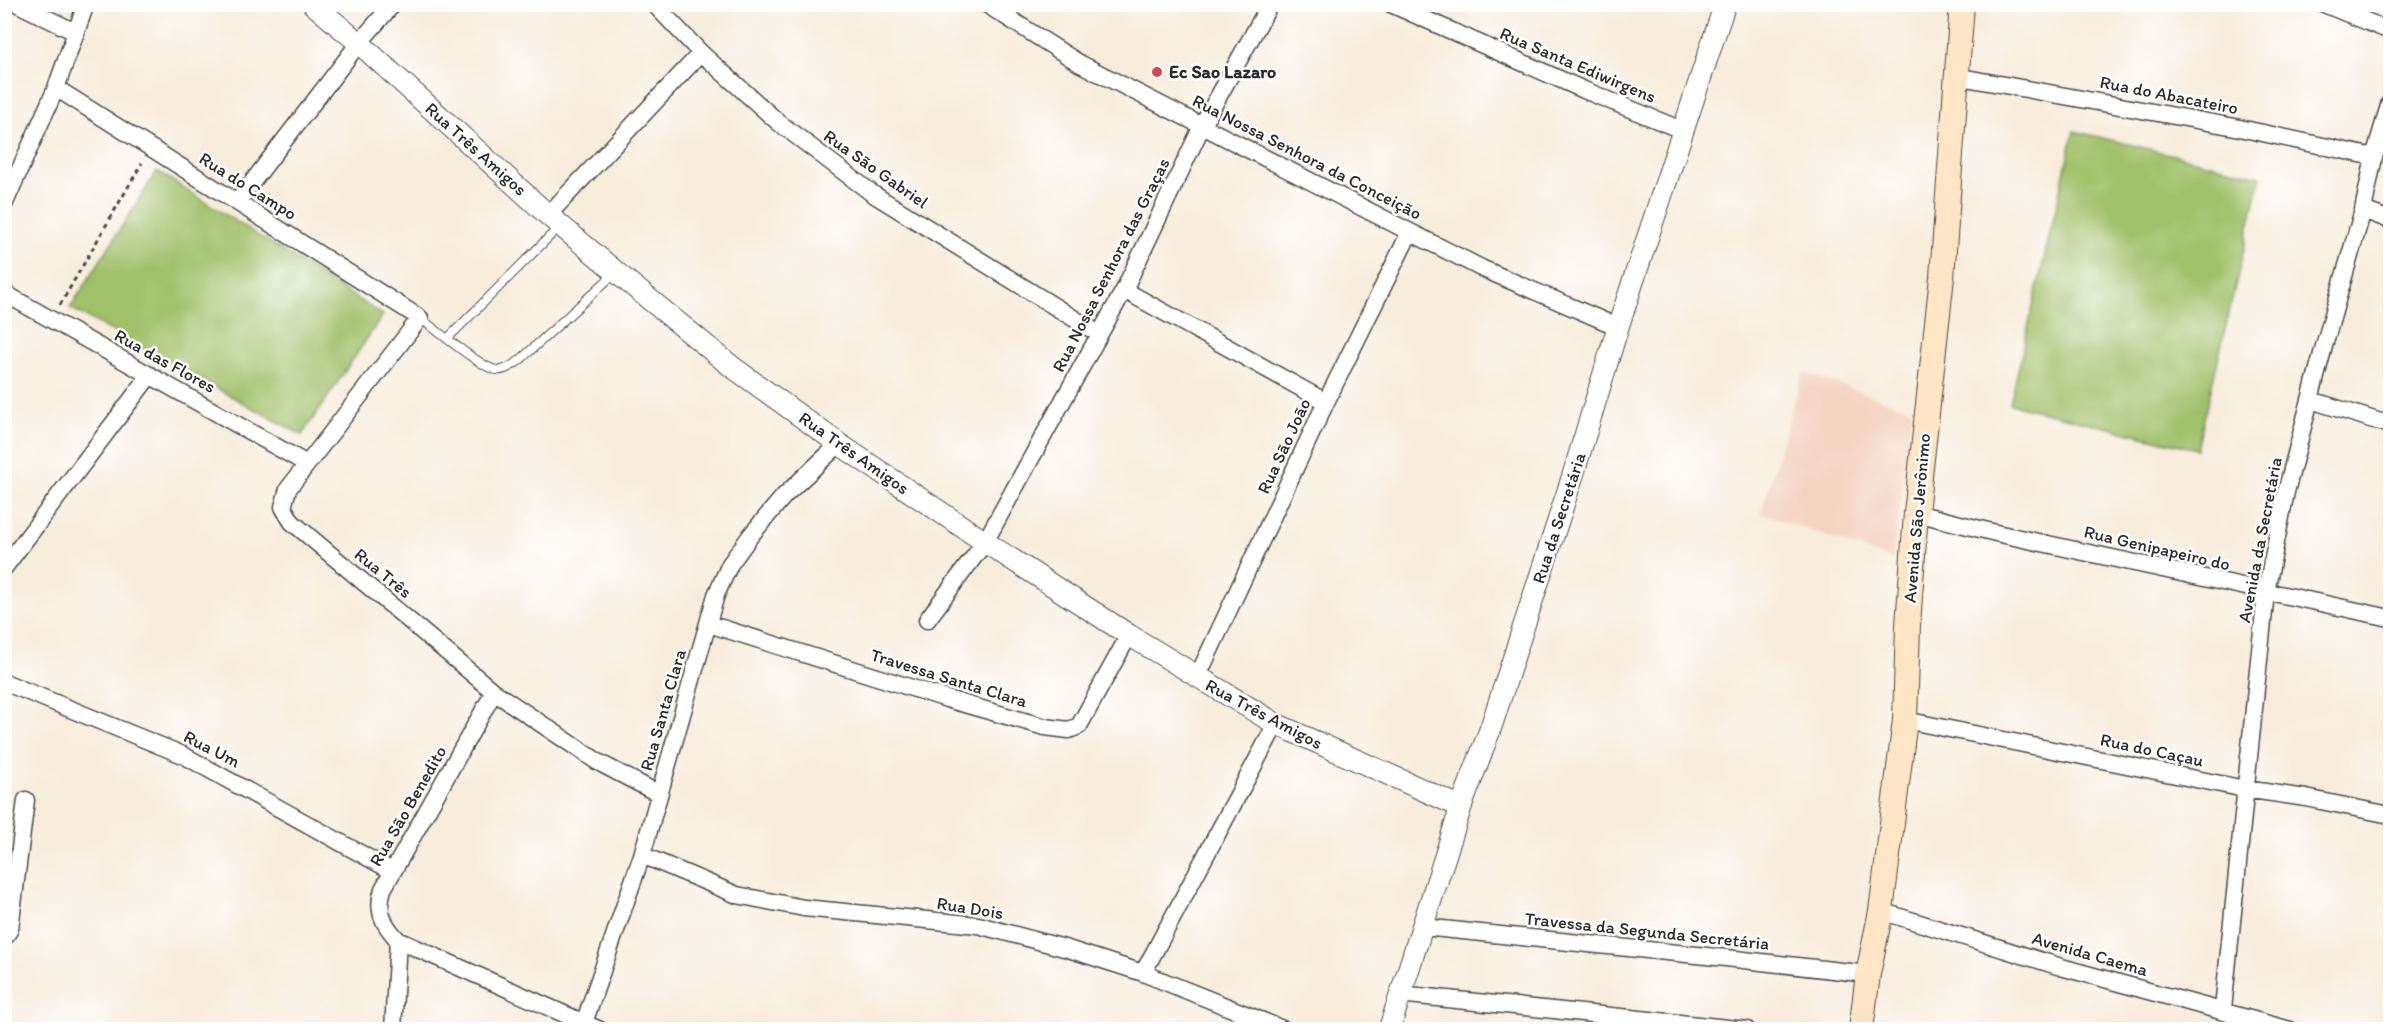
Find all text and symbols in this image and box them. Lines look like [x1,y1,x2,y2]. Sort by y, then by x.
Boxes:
street label: Rua Santa Ediwirgens [1497,22,1659,108]
place label: Ec Sao Lazaro [1169,61,1276,83]
marker: Ec Sao Lazaro [1150,65,1164,79]
street label: Rua do Abacateiro [2098,71,2240,119]
street label: Rua Nossa Senhora da Conceição [1189,89,1425,225]
street label: Rua Três Amigos [421,98,531,200]
street label: Rua São Gabriel [819,125,933,213]
street label: Rua do Campo [195,147,301,225]
street label: Rua Nossa Senhora das Graças [1047,154,1175,376]
street label: Rua das Flores [111,324,219,398]
street label: Rua São João [1252,395,1316,497]
street label: Rua Três Amigos [795,407,913,499]
street label: Avenida São Jerônimo [1899,432,1935,604]
street label: Rua da Secretária [1527,449,1591,586]
street label: Avenida da Secretária [2233,455,2287,625]
street label: Rua Genipapeiro do [2082,520,2232,576]
street label: Rua Três [350,543,416,603]
street label: Travessa Santa Clara [868,644,1031,712]
street label: Rua Santa Clara [635,646,691,773]
street label: Rua Três Amigos [1202,674,1326,754]
street label: Rua Um [180,725,244,773]
street label: Rua do Caçau [2098,728,2206,772]
street label: Rua São Benedito [365,742,451,870]
street label: Rua Dois [935,892,1005,924]
street label: Travessa da Segunda Secretária [1524,907,1770,955]
street label: Avenida Caema [2030,927,2151,981]

